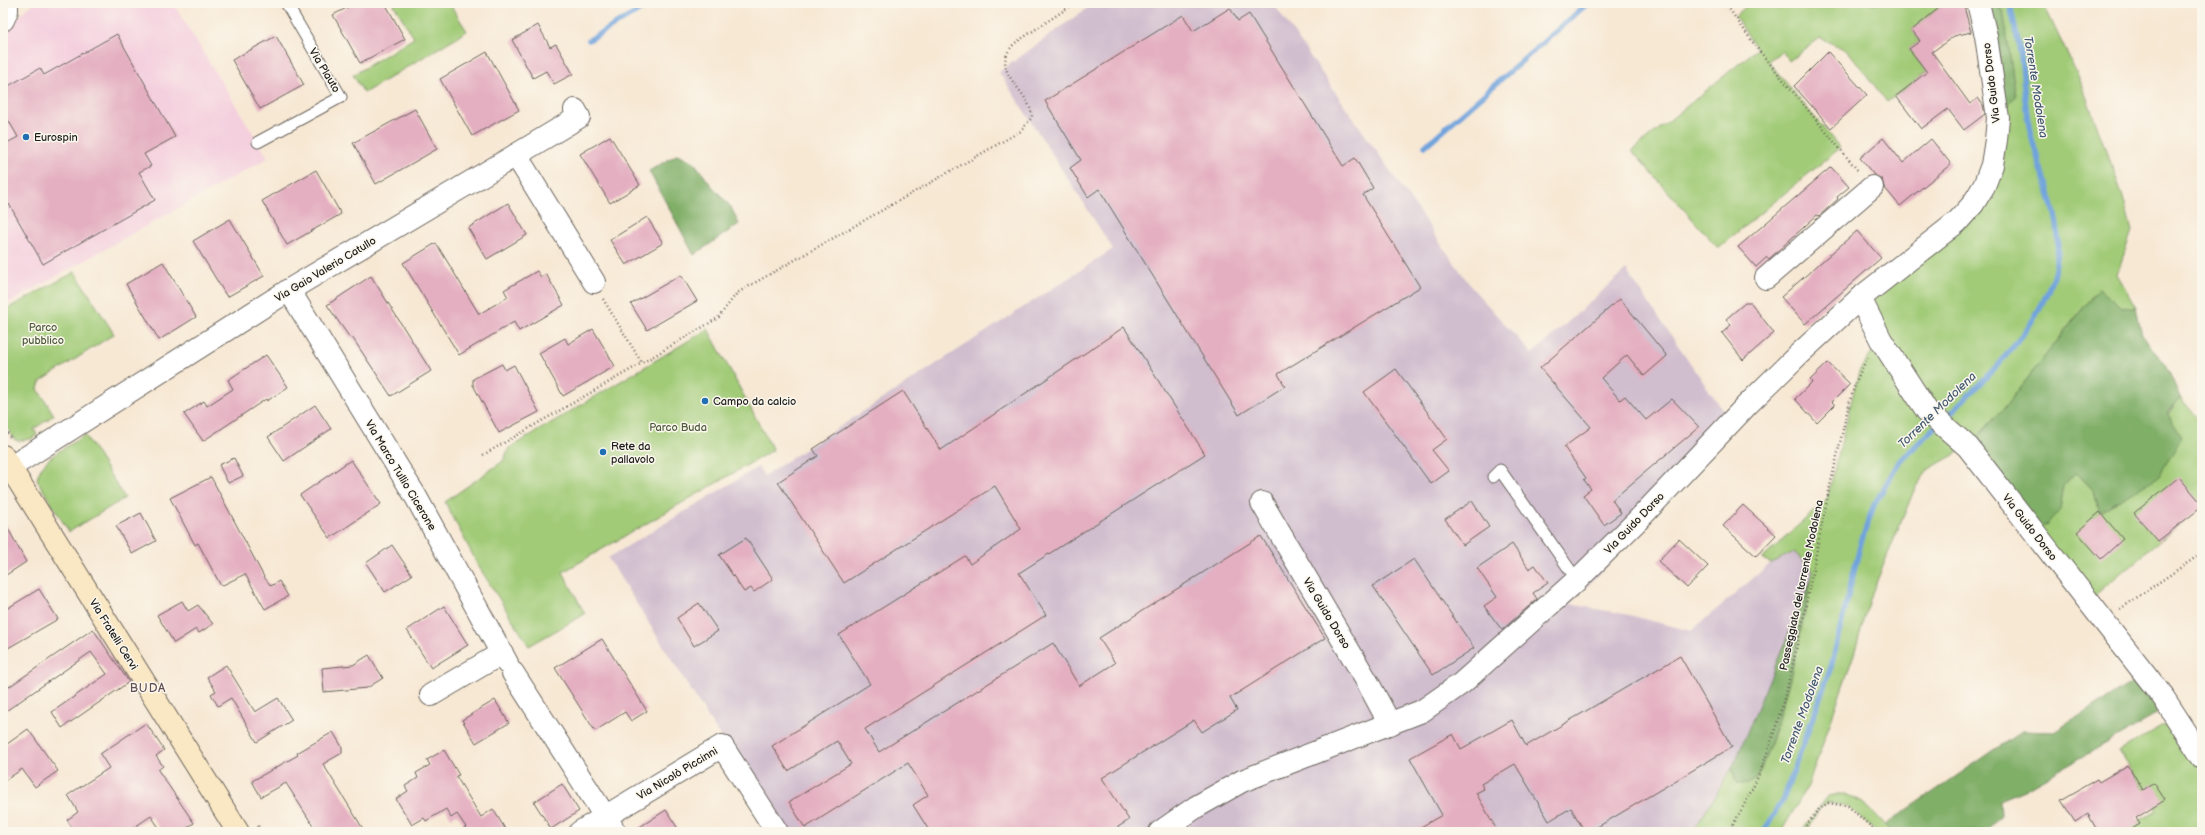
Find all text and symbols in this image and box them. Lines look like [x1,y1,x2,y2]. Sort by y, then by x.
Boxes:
water label: Torrente Modolena [2020,35,2051,139]
street label: Via Guido Dorso [1980,42,2003,124]
street label: Via Plauto [306,46,343,95]
place label: Eurospin [34,131,78,144]
marker: Eurospin [21,132,31,142]
street label: Via Gaio Valerio Catullo [272,234,378,305]
park label: Parco pubblico [22,321,64,347]
water label: Torrente Modolena [1895,369,1980,452]
place label: Campo da calcio [713,395,796,408]
marker: Campo da calcio [700,396,710,406]
street label: Via Marco Tullio Cicerone [362,418,439,533]
park label: Parco Buda [649,421,707,434]
place label: Rete da pallavolo [611,440,655,466]
marker: Rete da pallavolo [598,447,608,457]
street label: Via Guido Dorso [1602,490,1667,557]
street label: Via Guido Dorso [2000,491,2060,563]
street label: Passeggiata del torrente Modolena [1777,499,1826,672]
street label: Via Guido Dorso [1300,575,1353,651]
street label: Via Fratelli Cervi [87,596,141,672]
water label: Torrente Modolena [1778,664,1827,766]
district label: BUDA [130,681,166,696]
street label: Via Nicolò Piccinni [635,744,720,803]

